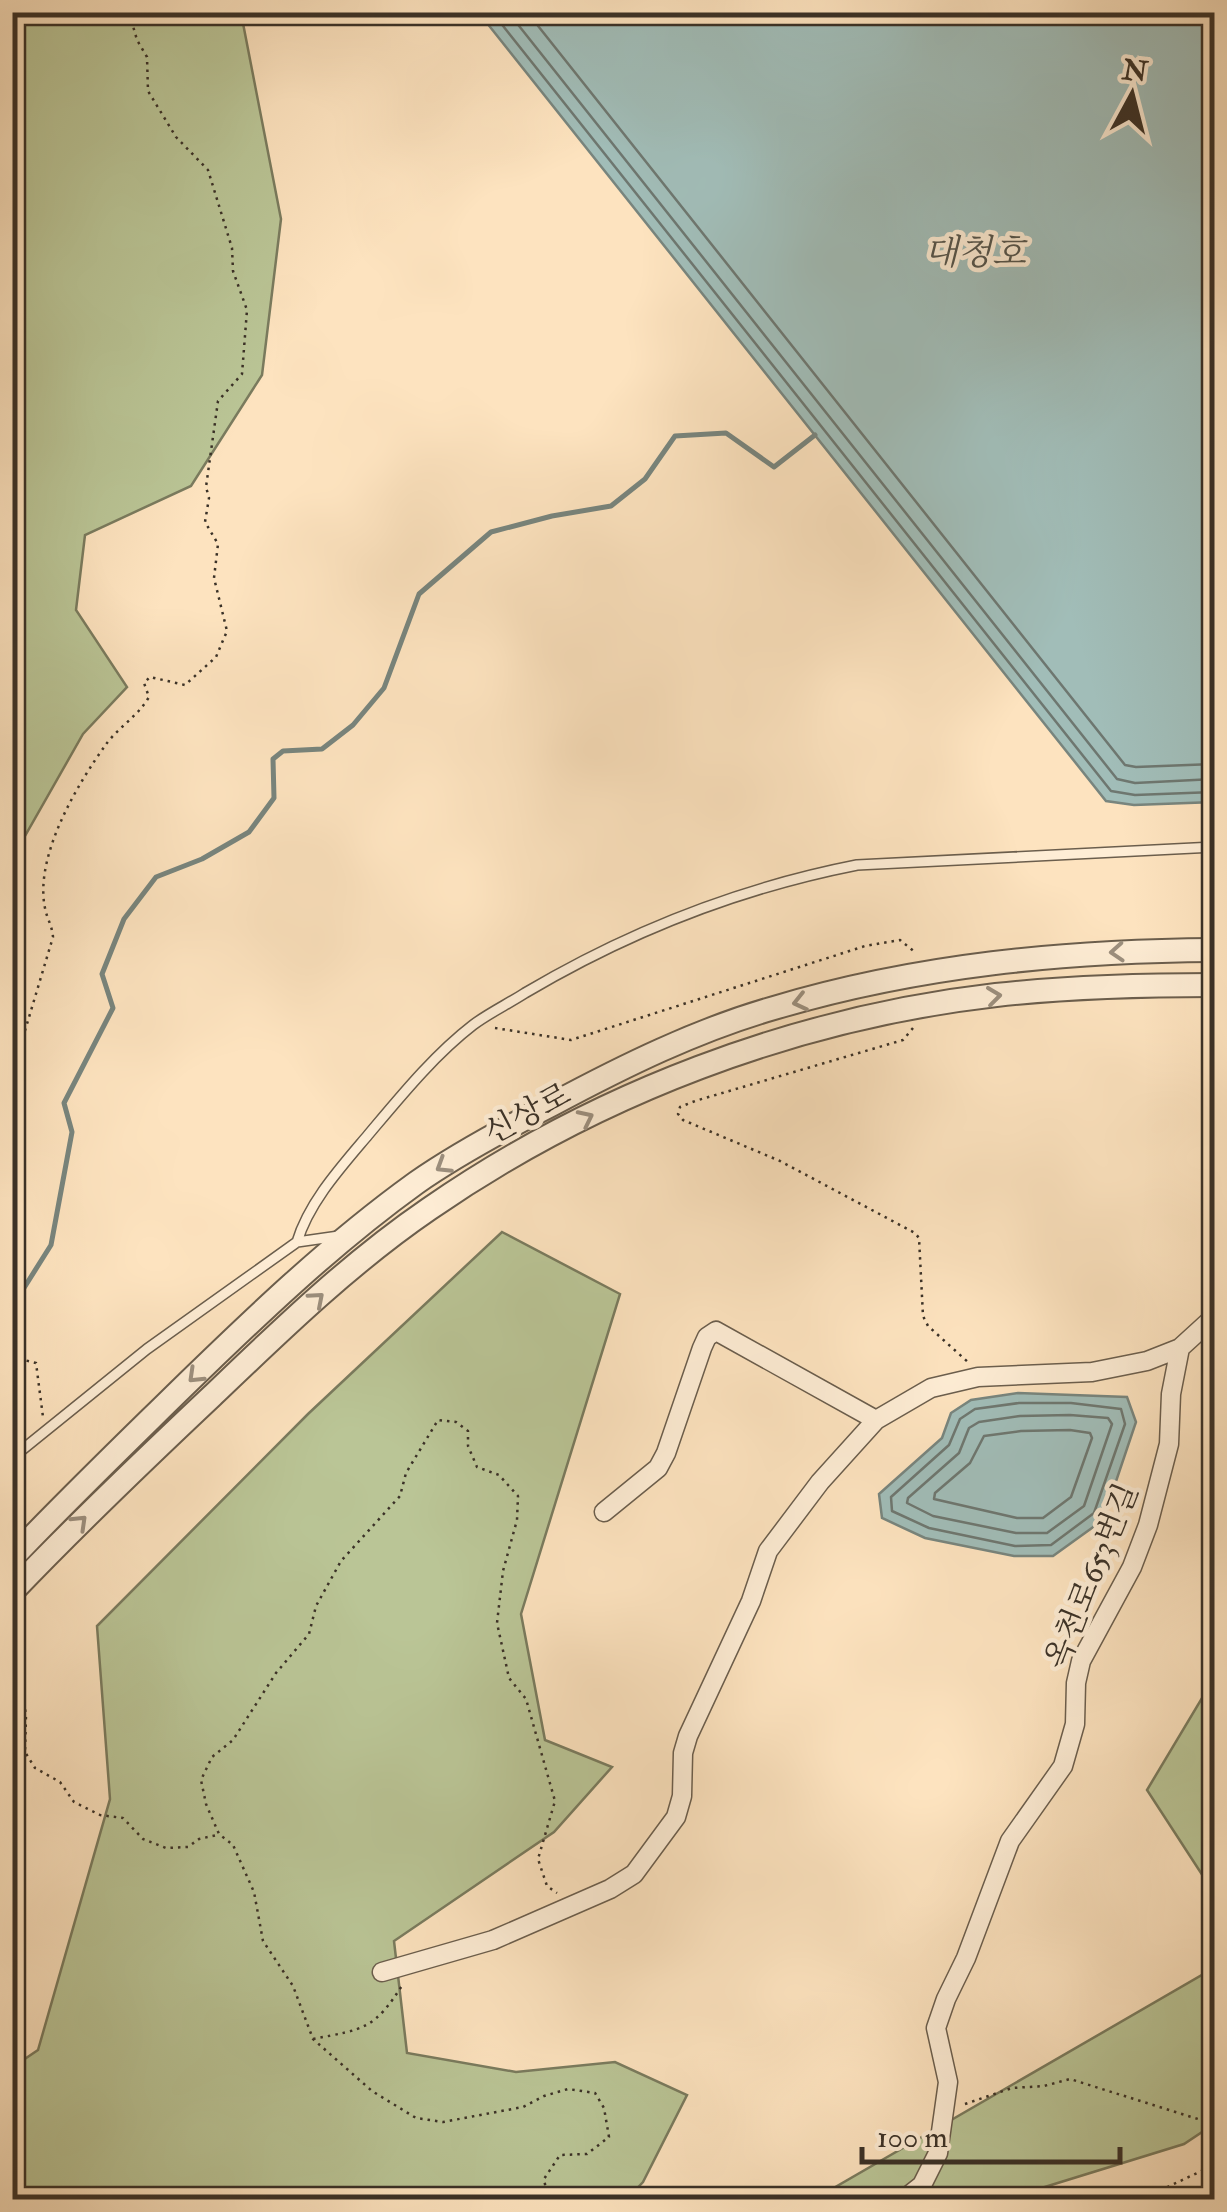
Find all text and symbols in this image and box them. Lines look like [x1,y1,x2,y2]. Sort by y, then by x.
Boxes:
north arrow [1082,45,1182,145]
text: N [1119,53,1150,91]
water label: 대청호 [924,231,1028,275]
one-way arrow [1109,941,1125,962]
one-way arrow [986,986,1002,1007]
one-way arrow [792,990,809,1011]
street label: 신상로 [477,1074,578,1153]
one-way arrow [575,1111,593,1131]
one-way arrow [436,1154,454,1173]
one-way arrow [305,1292,324,1310]
one-way arrow [189,1364,207,1382]
street label: 옥천로653번길 [1036,1478,1147,1675]
one-way arrow [69,1516,87,1534]
scale bar [862,2102,1120,2164]
text: 100 m [877,2119,948,2156]

